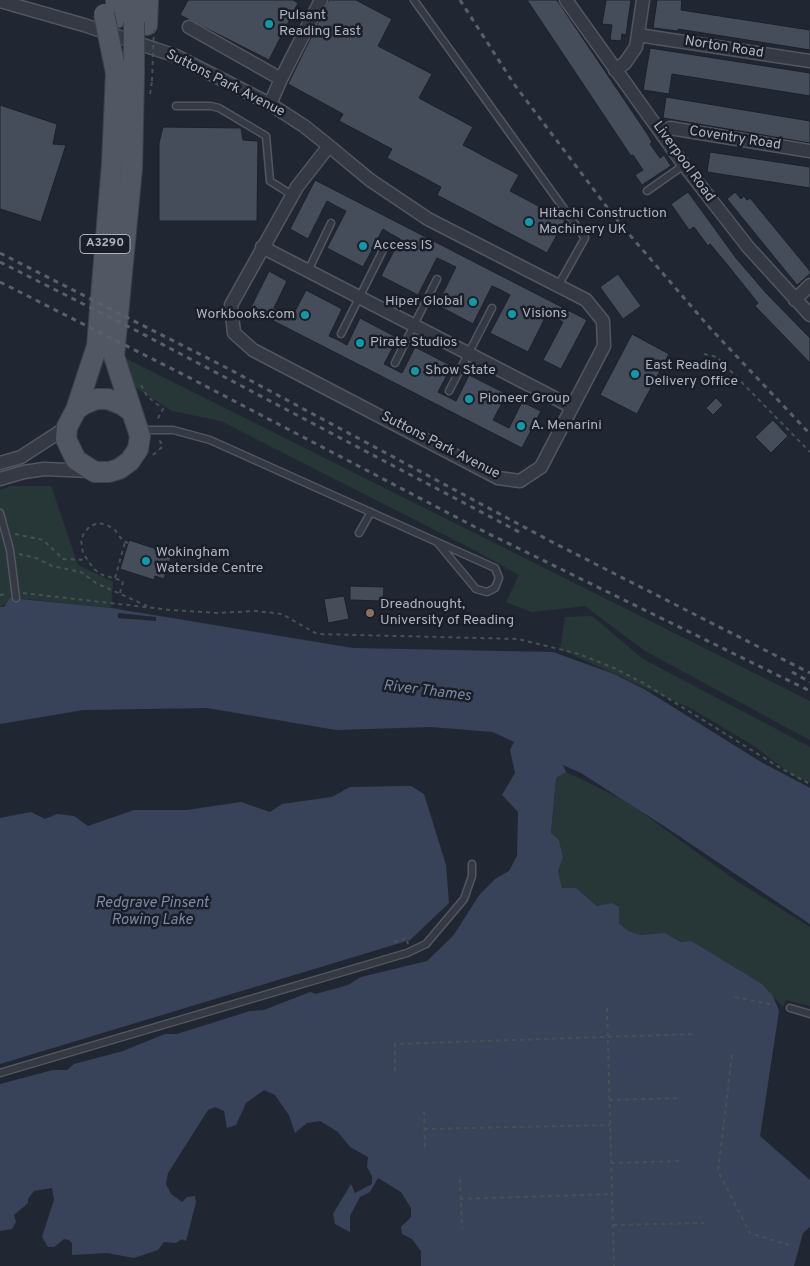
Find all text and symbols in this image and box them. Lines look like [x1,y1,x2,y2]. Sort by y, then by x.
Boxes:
place label: Pulsant Reading East [279,8,361,40]
marker: Pulsant Reading East [263,18,275,30]
street label: Norton Road [683,33,765,63]
street label: Suttons Park Avenue [163,47,287,121]
street label: Liverpool Road [648,119,718,205]
street label: Coventry Road [688,123,782,155]
place label: Hitachi Construction Machinery UK [539,206,667,238]
marker: Hitachi Construction Machinery UK [523,216,535,228]
road number: A3290 [80,234,130,253]
place label: Access IS [373,238,433,254]
marker: Access IS [357,240,369,252]
place label: Hiper Global [385,294,463,310]
marker: Hiper Global [467,296,479,308]
place label: Visions [522,306,567,322]
place label: Workbooks.com [196,307,295,323]
marker: Visions [506,308,518,320]
marker: Workbooks.com [299,309,311,321]
place label: Pirate Studios [370,335,457,351]
marker: Pirate Studios [354,337,366,349]
place label: East Reading Delivery Office [645,358,738,391]
place label: Show State [425,363,496,379]
marker: Show State [409,365,421,377]
marker: East Reading Delivery Office [629,368,641,380]
place label: Pioneer Group [479,391,570,407]
marker: Pioneer Group [463,393,475,405]
street label: Suttons Park Avenue [378,409,502,483]
place label: A. Menarini [531,418,602,434]
marker: A. Menarini [515,420,527,432]
place label: Wokingham Waterside Centre [156,545,263,578]
marker: Wokingham Waterside Centre [140,555,152,567]
place label: Dreadnought, University of Reading [380,597,514,630]
marker: Dreadnought, University of Reading [364,607,376,619]
water label: River Thames [382,678,472,706]
water label: Redgrave Pinsent Rowing Lake [95,895,209,930]

